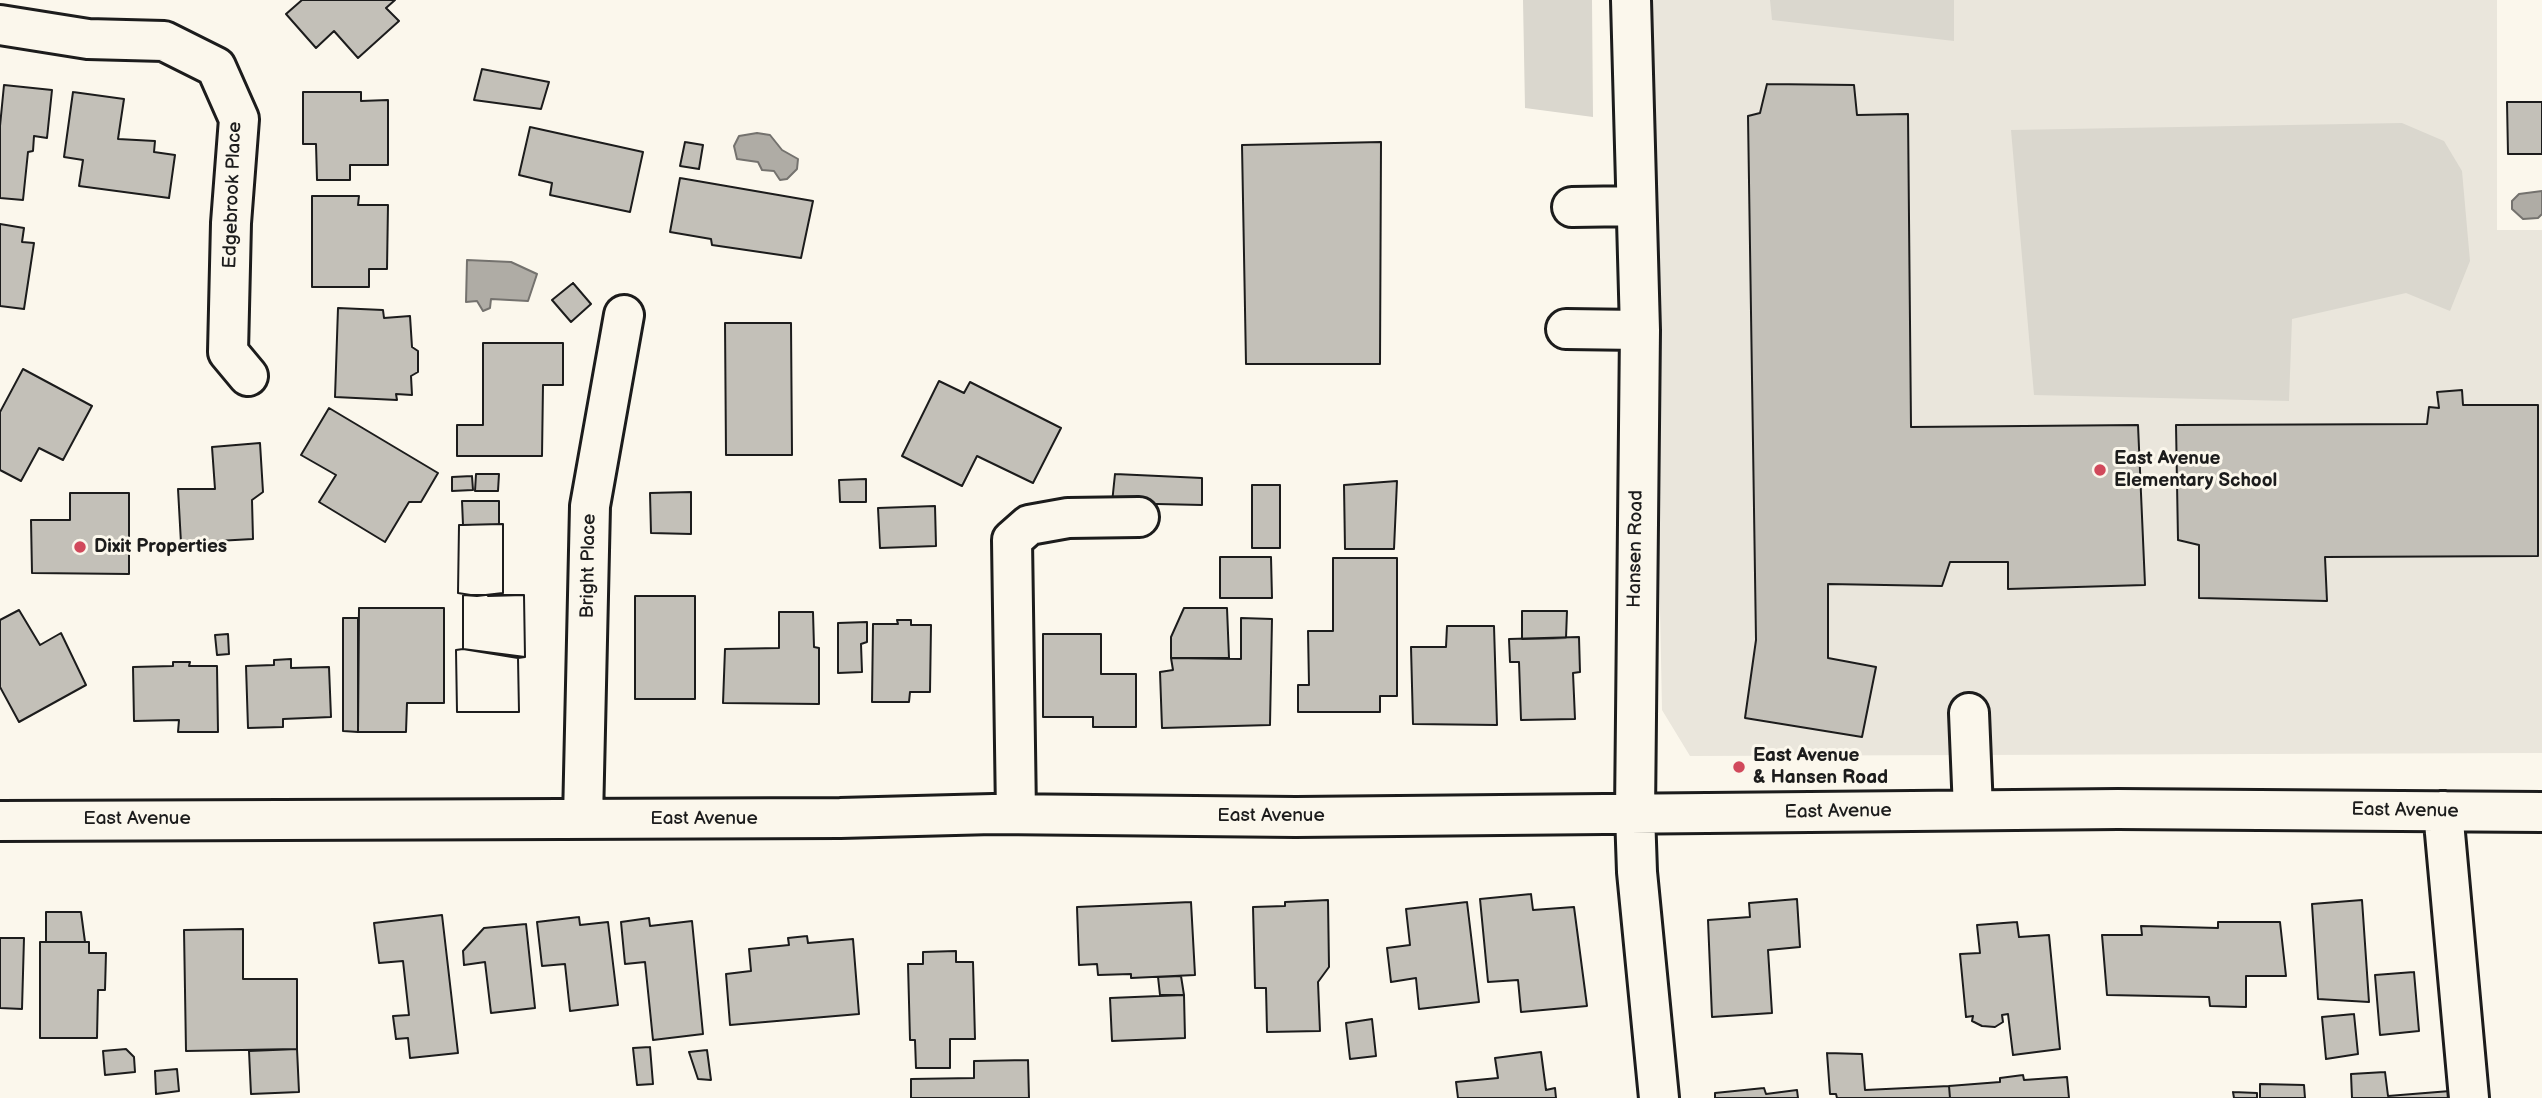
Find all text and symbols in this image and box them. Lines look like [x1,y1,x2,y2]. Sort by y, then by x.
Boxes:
street label: Edgebrook Place [219,121,247,269]
place label: East Avenue Elementary School [2114,448,2277,492]
marker: East Avenue Elementary School [2092,462,2108,478]
street label: Hansen Road [1624,490,1648,608]
street label: Bright Place [577,513,601,619]
place label: Dixit Properties [94,536,227,558]
marker: Dixit Properties [72,539,88,555]
place label: East Avenue & Hansen Road [1753,745,1888,789]
marker: East Avenue & Hansen Road [1731,759,1747,775]
street label: East Avenue [2351,799,2459,823]
street label: East Avenue [1784,800,1892,824]
street label: East Avenue [1217,805,1325,827]
street label: East Avenue [83,808,191,830]
street label: East Avenue [650,808,758,830]

